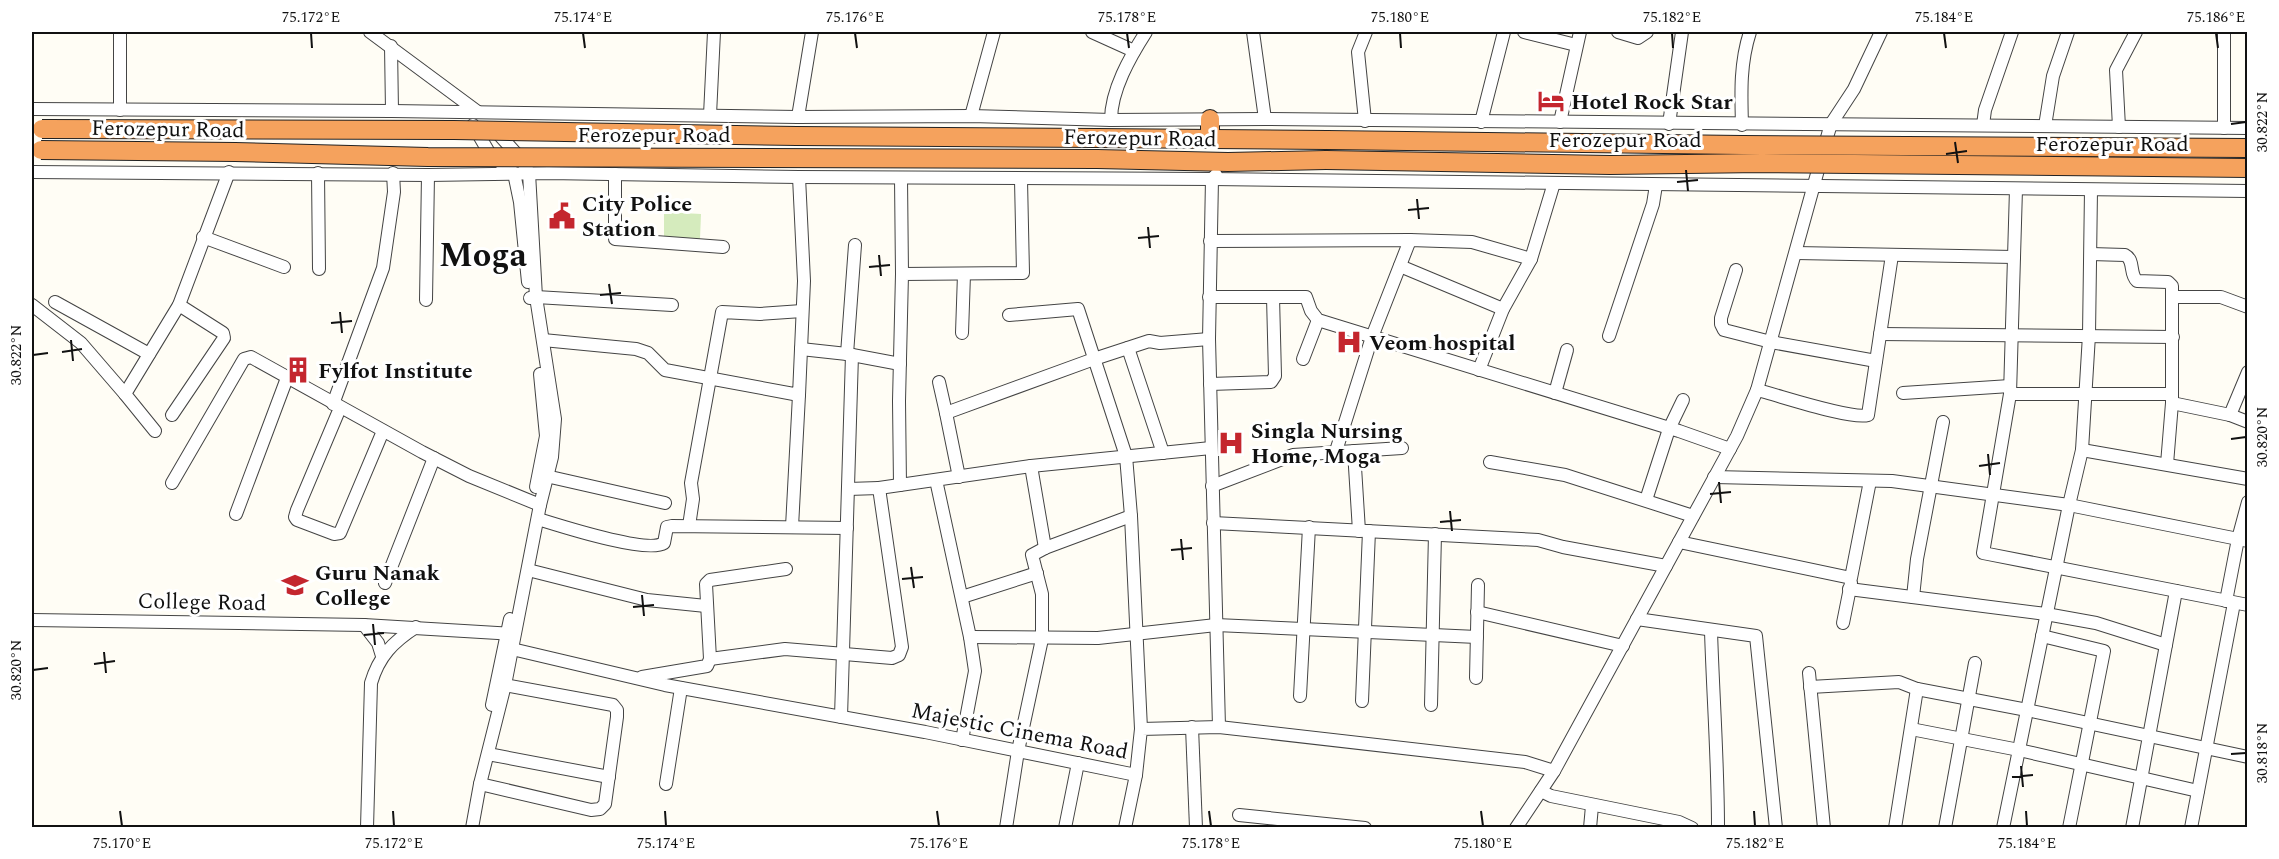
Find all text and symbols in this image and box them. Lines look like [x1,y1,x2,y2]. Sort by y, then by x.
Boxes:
text: 75.172°E [282,6,340,29]
text: 75.174°E [554,6,612,29]
text: 75.176°E [826,6,884,29]
text: 75.178°E [1098,6,1156,29]
text: 75.180°E [1371,6,1429,29]
text: 75.182°E [1643,6,1701,29]
text: 75.184°E [1915,6,1973,29]
text: 75.186°E [2187,6,2245,29]
hotel icon: Hotel Rock Star [1536,86,1566,116]
place label: Hotel Rock Star [1571,86,1733,119]
text: 30.822°N [2251,92,2274,152]
street label: Ferozepur Road [91,112,245,147]
street label: Ferozepur Road [577,119,731,152]
street label: Ferozepur Road [1063,121,1217,156]
street label: Ferozepur Road [1548,124,1702,157]
street label: Ferozepur Road [2035,128,2189,161]
place label: City Police Station [582,188,692,246]
public building icon: City Police Station [547,201,577,231]
district label: Moga [439,230,528,282]
text: 30.822°N [5,325,28,385]
hospital icon: Veom hospital [1334,327,1364,357]
place label: Veom hospital [1369,327,1515,360]
building icon: Fylfot Institute [283,355,313,385]
place label: Fylfot Institute [318,355,473,388]
text: 30.820°N [2251,407,2274,467]
place label: Singla Nursing Home, Moga [1251,415,1403,473]
hospital icon: Singla Nursing Home, Moga [1216,428,1246,458]
place label: Guru Nanak College [315,557,440,615]
school or university icon: Guru Nanak College [280,570,310,600]
street label: College Road [137,585,267,620]
text: 30.820°N [5,640,28,700]
street label: Majestic Cinema Road [908,694,1131,769]
text: 30.818°N [2251,723,2274,783]
text: 75.170°E [93,832,151,855]
text: 75.172°E [365,832,423,855]
text: 75.174°E [637,832,695,855]
text: 75.176°E [910,832,968,855]
text: 75.178°E [1182,832,1240,855]
text: 75.180°E [1454,832,1512,855]
text: 75.182°E [1726,832,1784,855]
text: 75.184°E [1998,832,2056,855]

